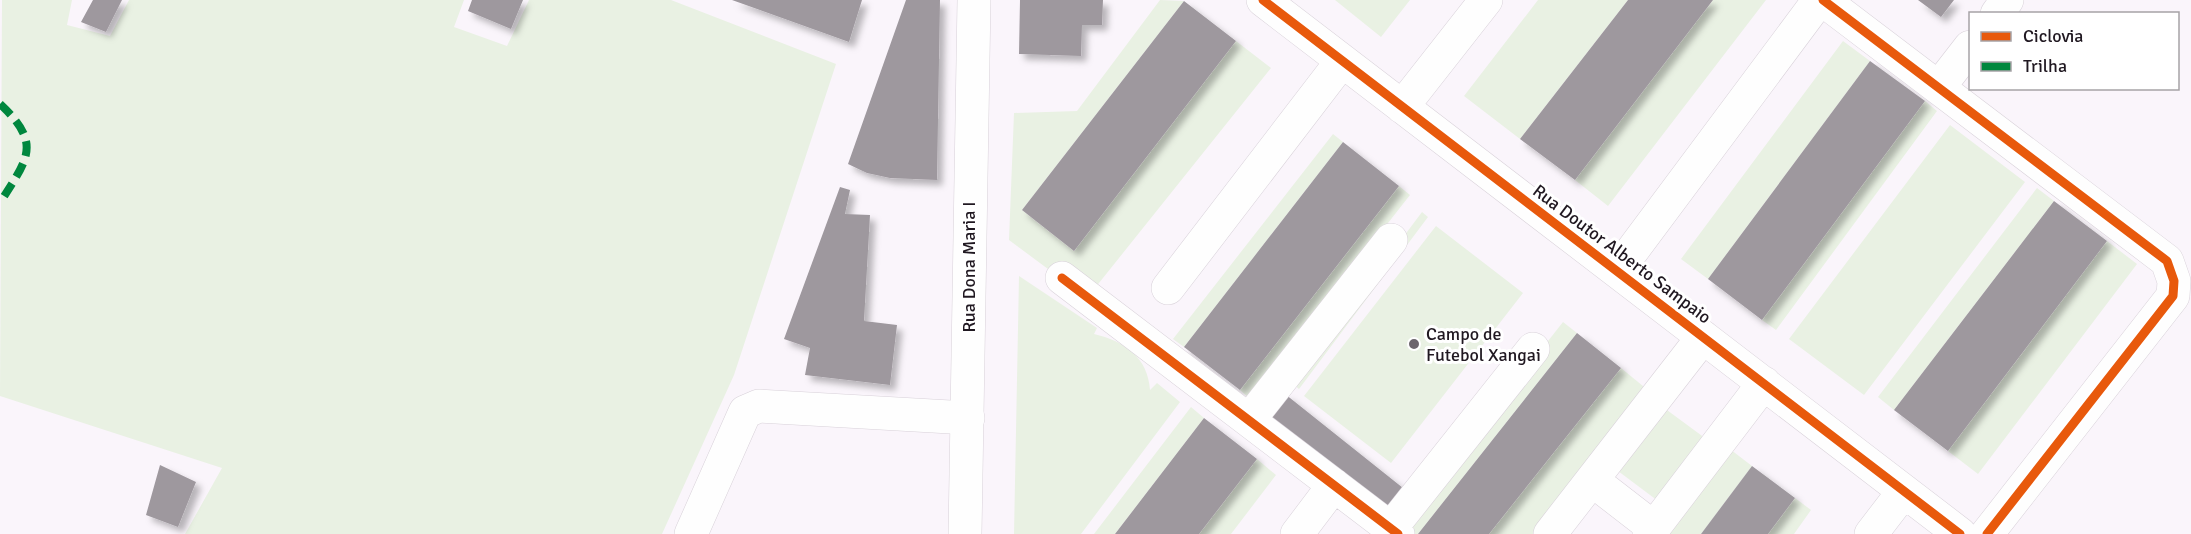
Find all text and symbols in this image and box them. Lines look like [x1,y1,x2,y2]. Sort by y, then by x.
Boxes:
legend [1969,12,2179,90]
text: Ciclovia [2023,25,2083,47]
text: Trilha [2023,55,2067,77]
street label: Rua Doutor Alberto Sampaio [1528,180,1716,328]
street label: Rua Dona Maria I [958,201,980,333]
place label: Campo de Futebol Xangai [1426,323,1541,366]
marker: Campo de Futebol Xangai [1407,337,1421,351]

